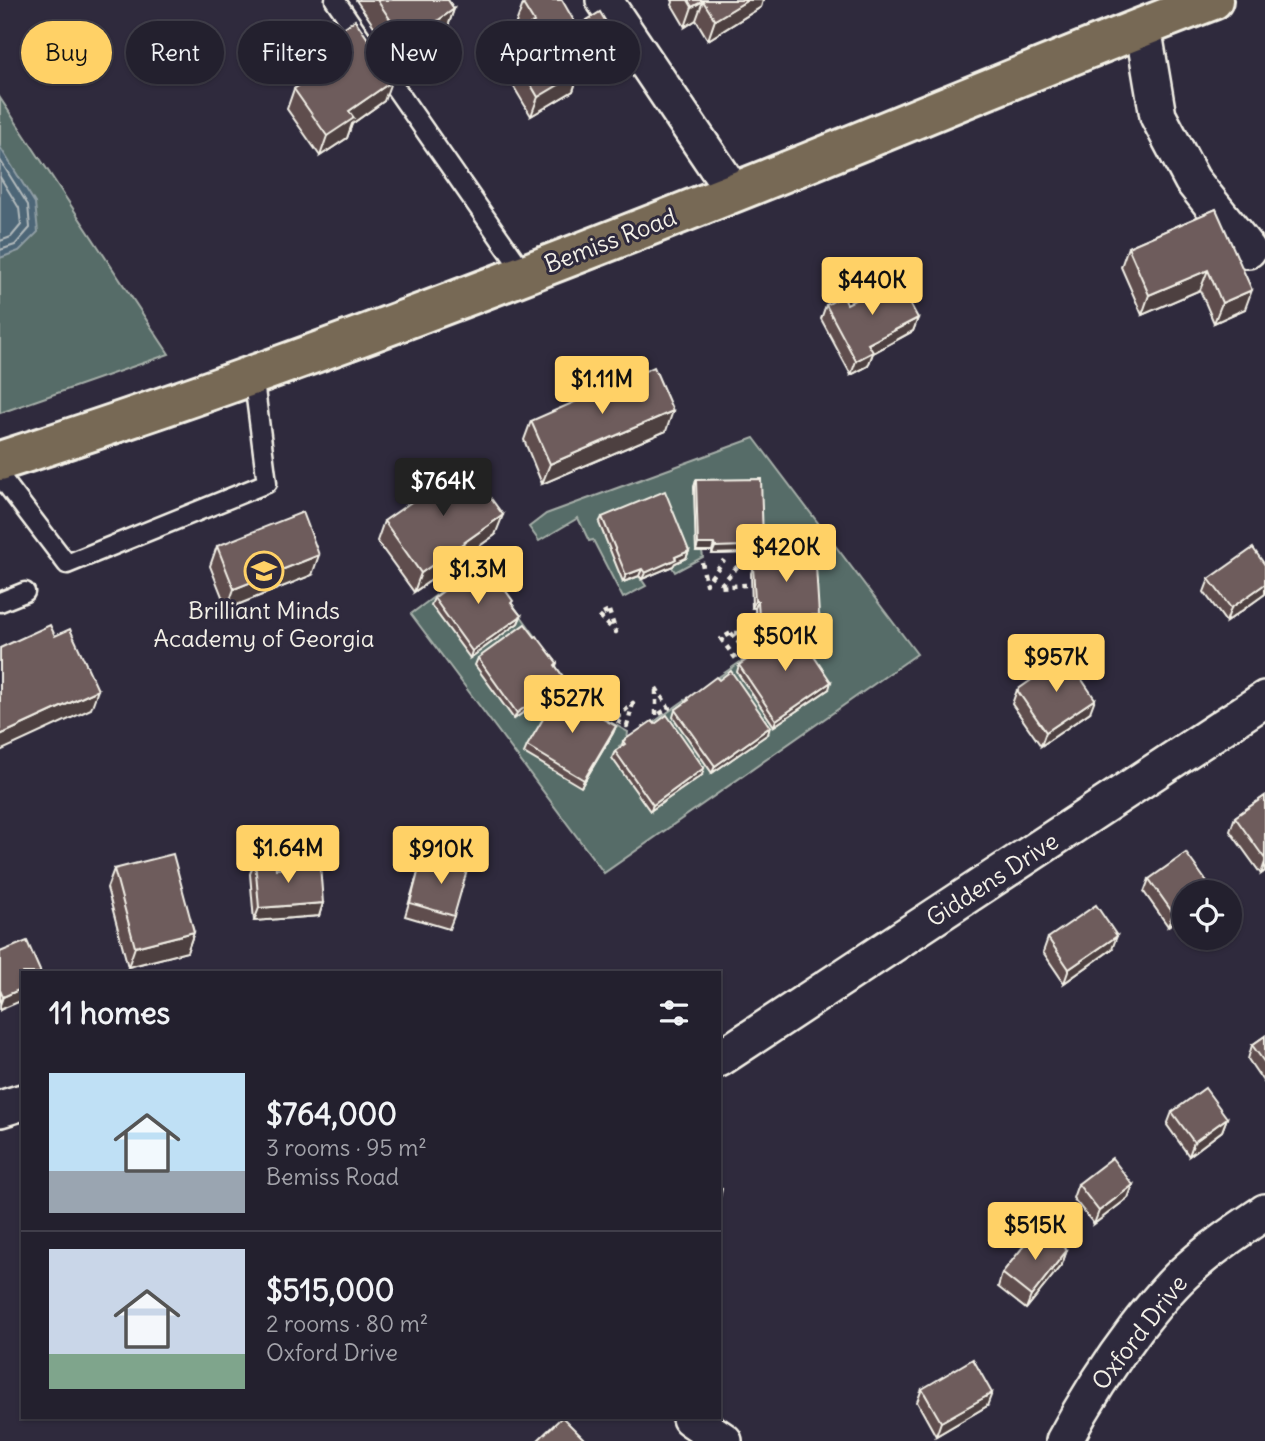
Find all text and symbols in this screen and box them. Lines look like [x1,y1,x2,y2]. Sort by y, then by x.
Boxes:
chip: Buy [21,21,112,84]
chip: Rent [126,21,224,84]
chip: Filters [238,21,352,84]
chip: New [366,21,462,84]
chip: Apartment [476,21,640,84]
street label: Bemiss Road [540,201,680,279]
pin: $440K [823,258,921,317]
text: $440K [838,265,906,294]
pin: $1.11M [545,356,659,416]
text: $1.11M [571,364,633,393]
pin: $764K [394,458,492,518]
text: $764K [411,466,475,495]
pin: $420K [737,524,835,584]
text: $420K [752,532,820,561]
pin: $1.3M [429,546,527,606]
school or university icon: Brilliant Minds Academy of Georgia [243,550,285,592]
text: $1.3M [449,554,507,583]
place label: Brilliant Minds Academy of Georgia [154,595,374,653]
pin: $501K [736,614,834,673]
text: $501K [753,621,817,650]
pin: $957K [1007,634,1105,694]
text: $957K [1024,642,1088,671]
pin: $527K [523,676,621,735]
text: $527K [540,683,604,712]
street label: Giddens Drive [920,825,1064,933]
pin: $1.64M [231,826,345,885]
pin: $910K [392,826,490,886]
text: $1.64M [252,833,324,862]
text: $910K [409,834,473,863]
map controls [1172,880,1242,950]
button: locate [1172,880,1242,950]
text: 11 homes [49,994,170,1032]
icon: filters [655,994,693,1032]
text: $764,000 [266,1095,397,1133]
icon: home [105,1101,189,1185]
text: 3 rooms · 95 m² [266,1133,427,1162]
text: Bemiss Road [266,1162,399,1191]
pin: $515K [986,1202,1084,1262]
text: $515K [1004,1210,1066,1239]
street label: Oxford Drive [1085,1269,1193,1395]
text: $515,000 [266,1271,395,1309]
icon: home [105,1277,189,1361]
text: 2 rooms · 80 m² [266,1309,428,1338]
text: Oxford Drive [266,1338,398,1367]

